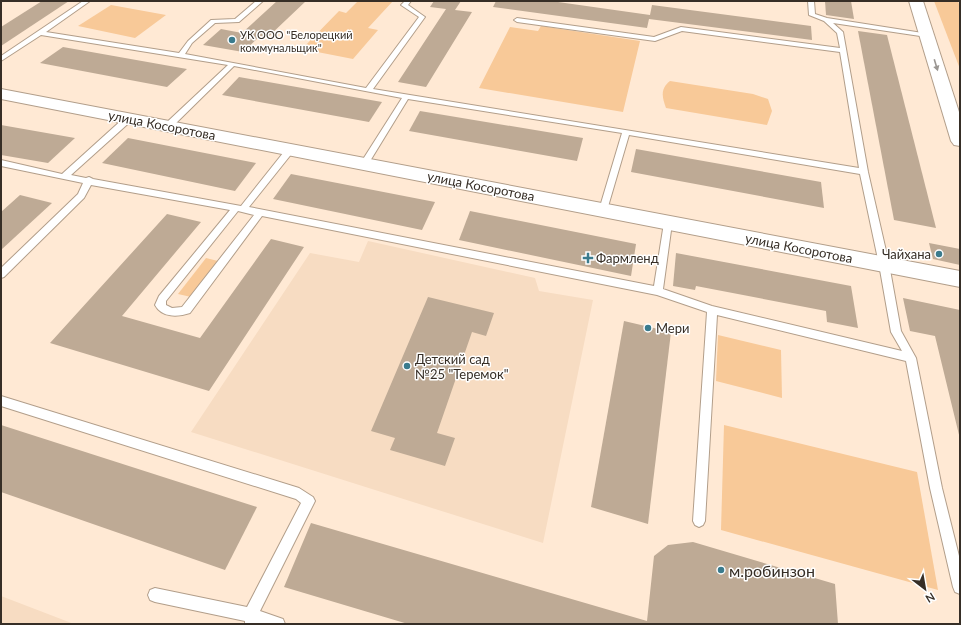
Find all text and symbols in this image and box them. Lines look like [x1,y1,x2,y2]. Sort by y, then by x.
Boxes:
place label: УК ООО "Белорецкий коммунальщик" [240,28,353,54]
marker: УК ООО "Белорецкий коммунальщик" [227,35,237,45]
one-way arrow [933,59,939,71]
street label: улица Косоротова [107,107,217,143]
street label: улица Косоротова [426,168,536,204]
street label: улица Косоротова [744,230,854,266]
place label: Чайхана [882,246,931,262]
marker: Чайхана [934,249,944,259]
place label: Фармленд [596,250,659,266]
marker: Фармленд [583,253,593,263]
place label: Мери [656,320,690,336]
marker: Мери [643,323,653,333]
place label: Детский сад №25 "Теремок" [415,351,508,382]
marker: Детский сад №25 "Теремок" [402,361,412,371]
place label: м.робинзон [729,561,815,580]
marker: м.робинзон [716,565,726,575]
north arrow [905,569,945,609]
text: N [923,590,937,606]

